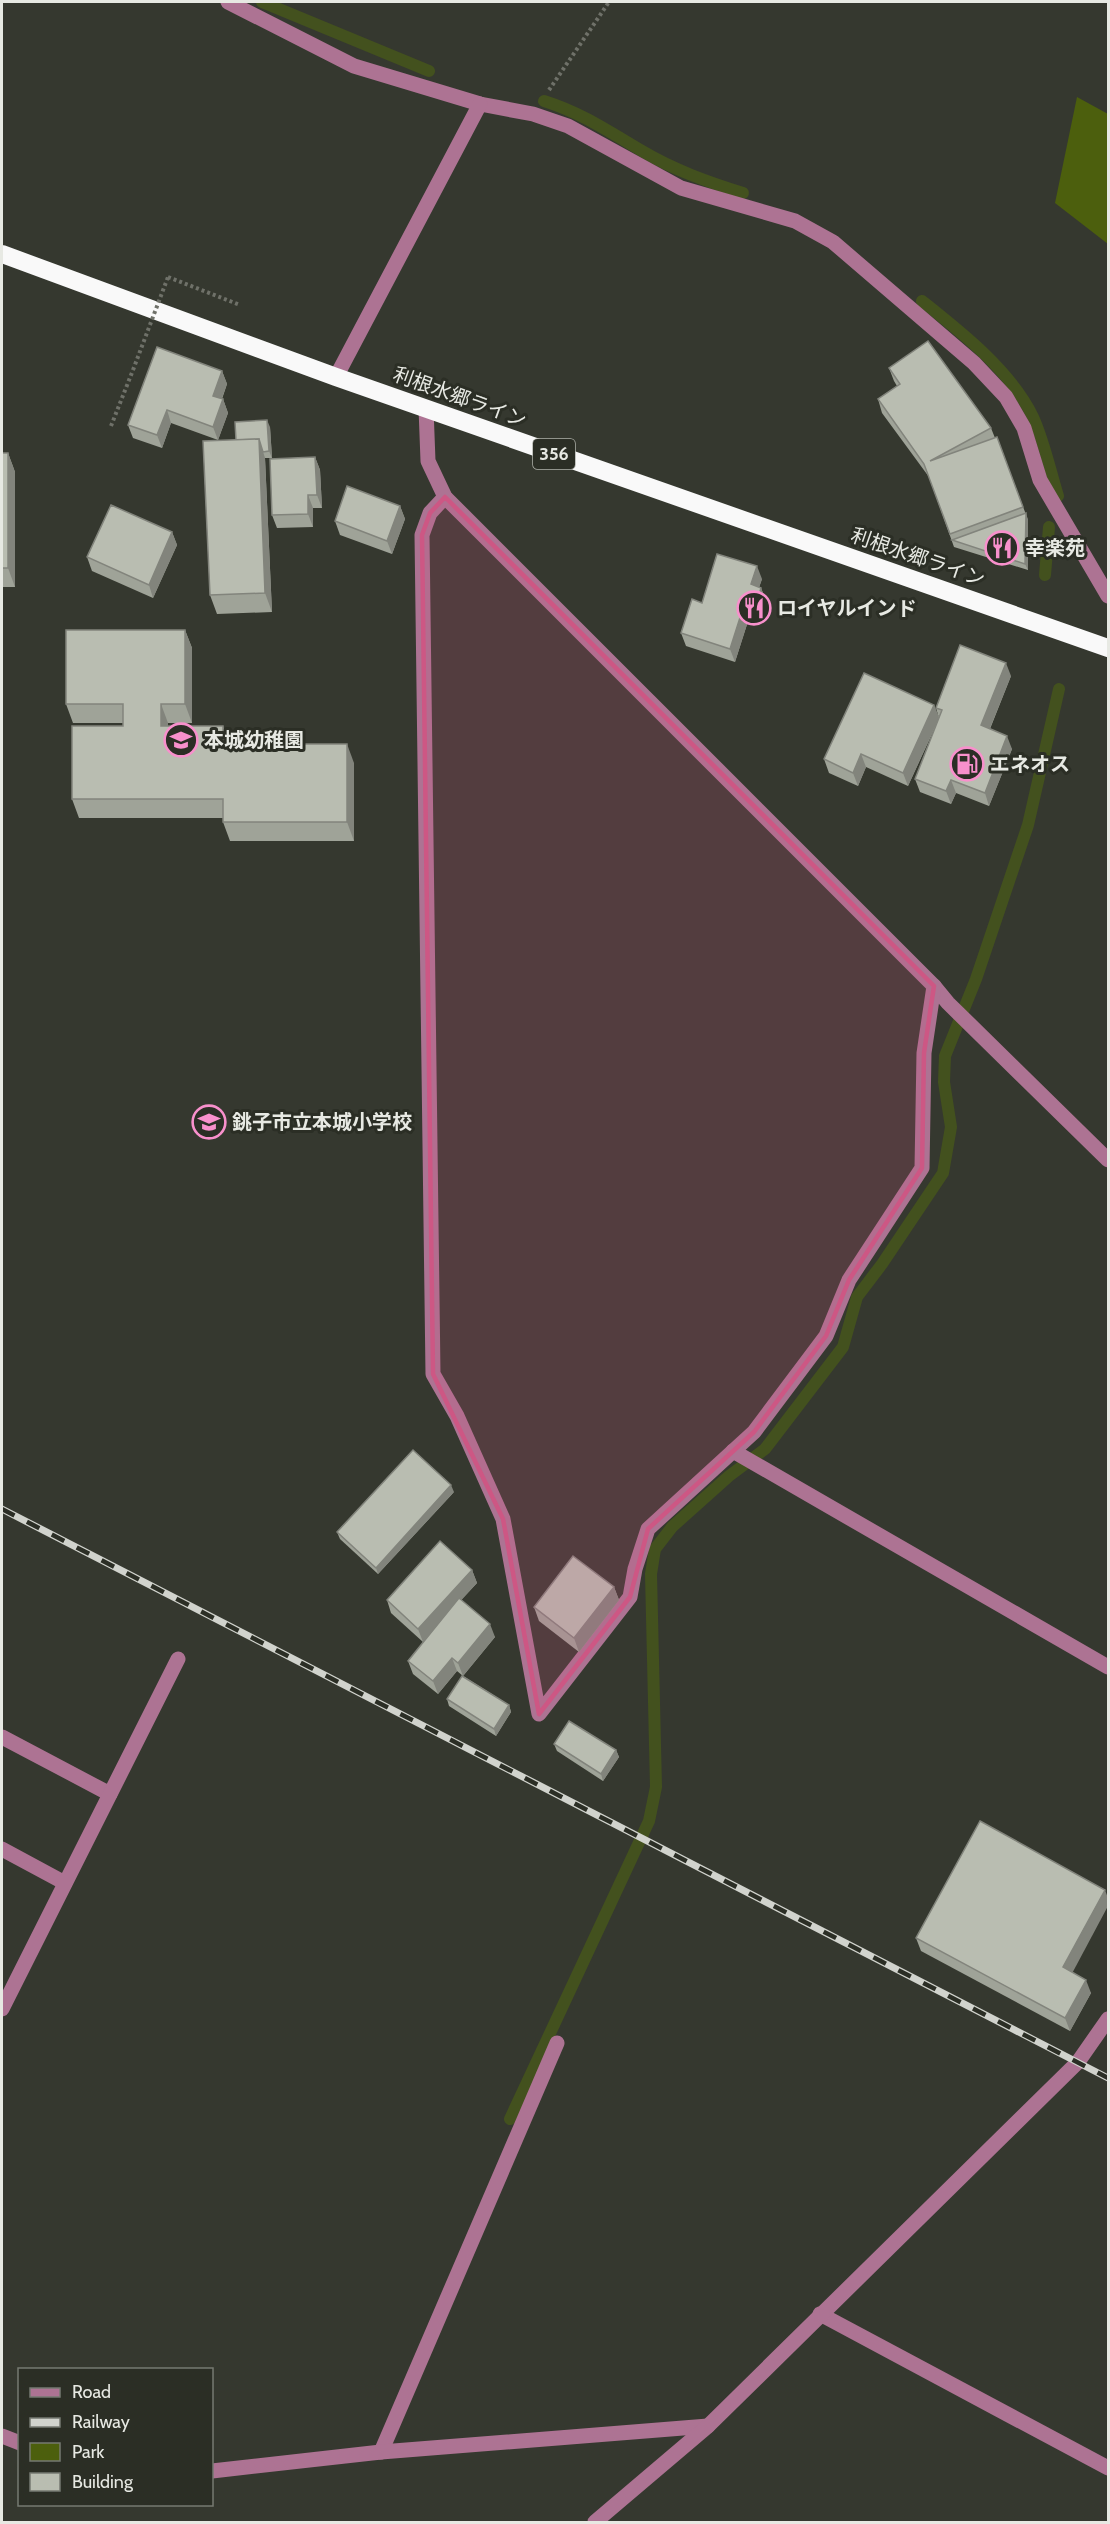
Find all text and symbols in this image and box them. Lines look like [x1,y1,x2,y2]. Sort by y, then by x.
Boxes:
street label: 利根水郷ライン [390,362,530,432]
road number: 356 [533,439,575,469]
street label: 利根水郷ライン [848,523,988,591]
restaurant icon: 幸楽苑 [984,530,1020,566]
place label: 幸楽苑 [1025,536,1085,560]
restaurant icon: ロイヤルインド [736,590,772,626]
place label: ロイヤルインド [777,596,916,620]
school or university icon: 本城幼稚園 [163,722,199,758]
place label: 本城幼稚園 [204,728,304,752]
fuel station icon: エネオス [949,746,985,782]
place label: エネオス [990,752,1070,776]
school or university icon: 銚子市立本城小学校 [191,1104,227,1140]
place label: 銚子市立本城小学校 [232,1110,412,1134]
legend [18,2368,213,2506]
text: Road [72,2381,111,2403]
text: Railway [72,2411,130,2433]
text: Park [72,2441,105,2463]
text: Building [72,2471,134,2493]

